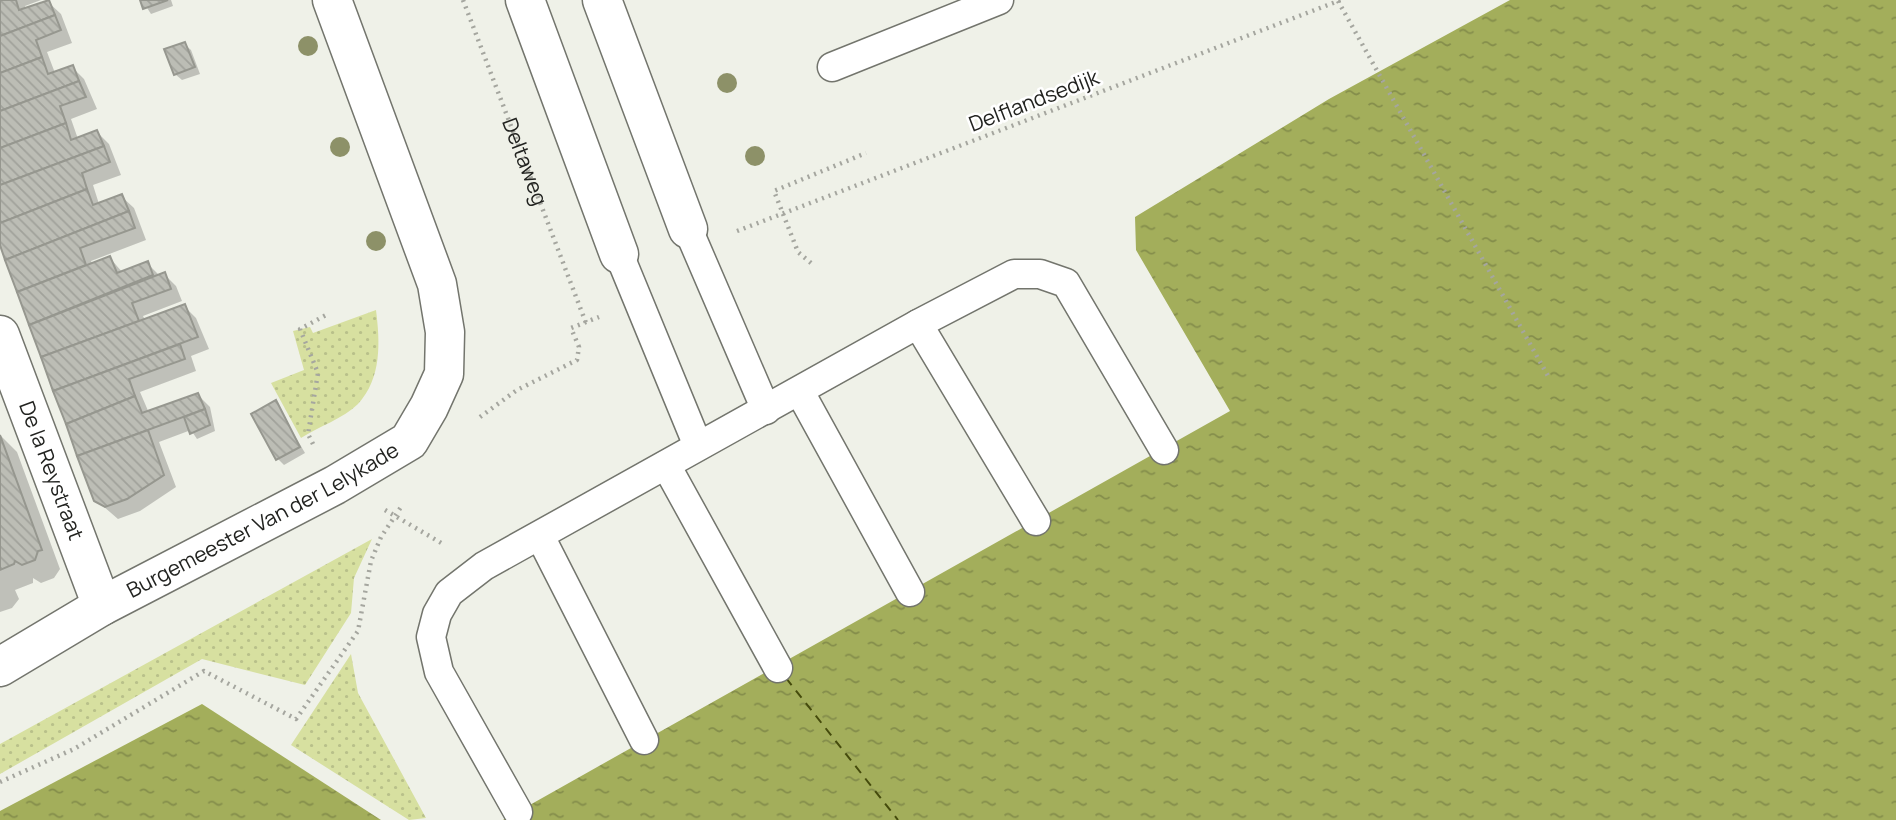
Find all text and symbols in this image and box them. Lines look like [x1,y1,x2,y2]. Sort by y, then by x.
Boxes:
street label: Delflandsedijk [965,62,1103,138]
street label: Deltaweg [496,114,555,209]
street label: De la Reystraat [13,397,91,544]
street label: Burgemeester Van der Lelykade [122,435,404,604]

